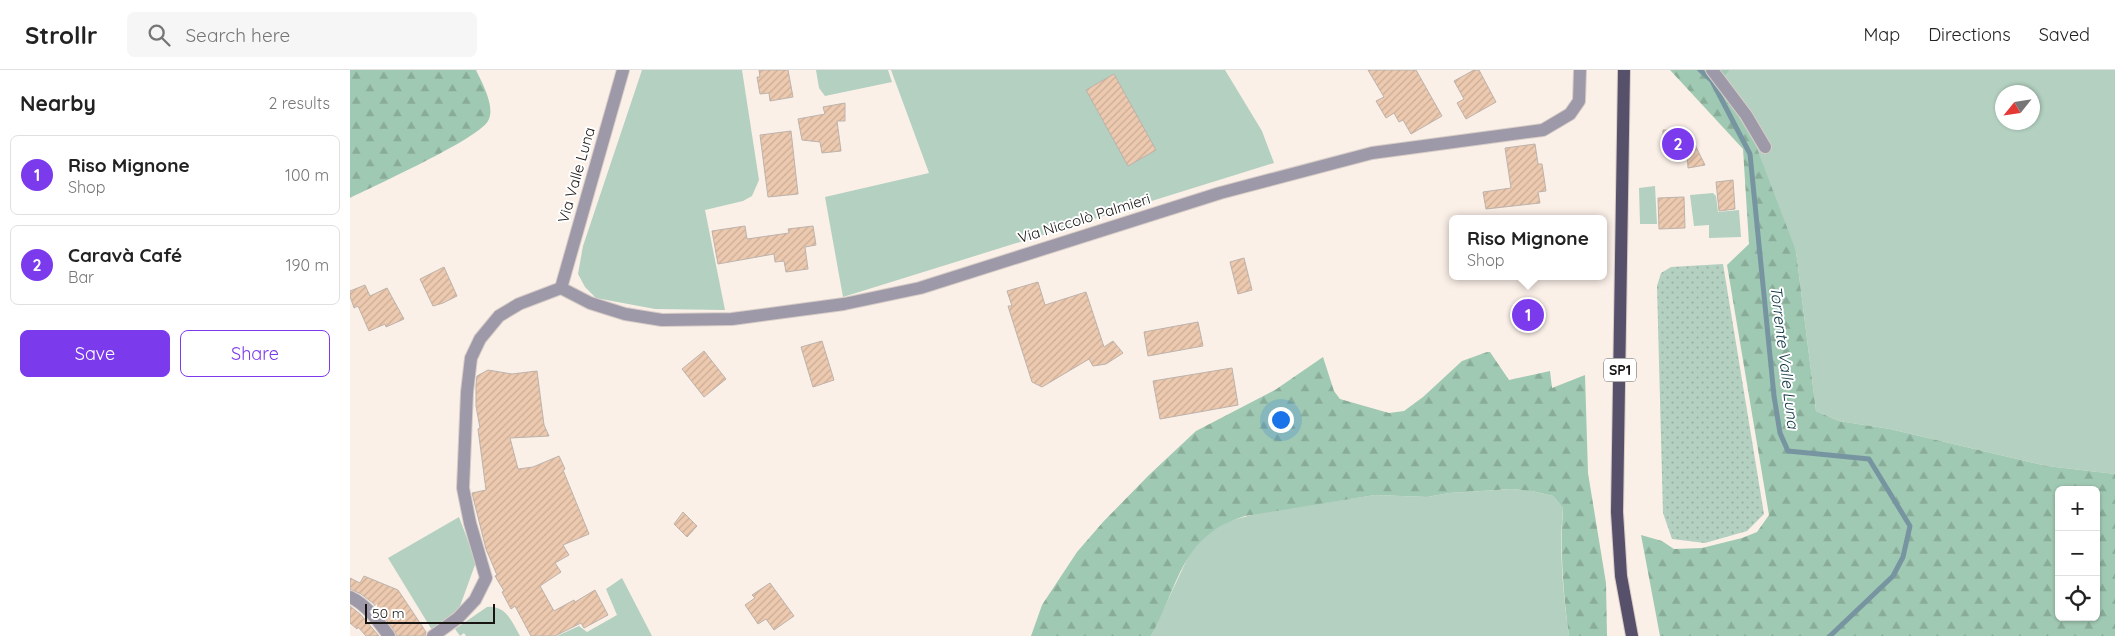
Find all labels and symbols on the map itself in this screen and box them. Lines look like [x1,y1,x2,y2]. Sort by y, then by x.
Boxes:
north arrow [1995,85,2040,130]
street label: Via Valle Luna [553,125,599,225]
pin: 2 [1662,125,1694,163]
street label: Via Niccolò Palmieri [1015,189,1153,247]
water label: Torrente Valle Luna [1766,284,1804,431]
pin: 1 [1512,296,1544,334]
road number: SP1 [1604,358,1636,382]
your location [1268,407,1294,433]
scale bar [365,601,495,624]

